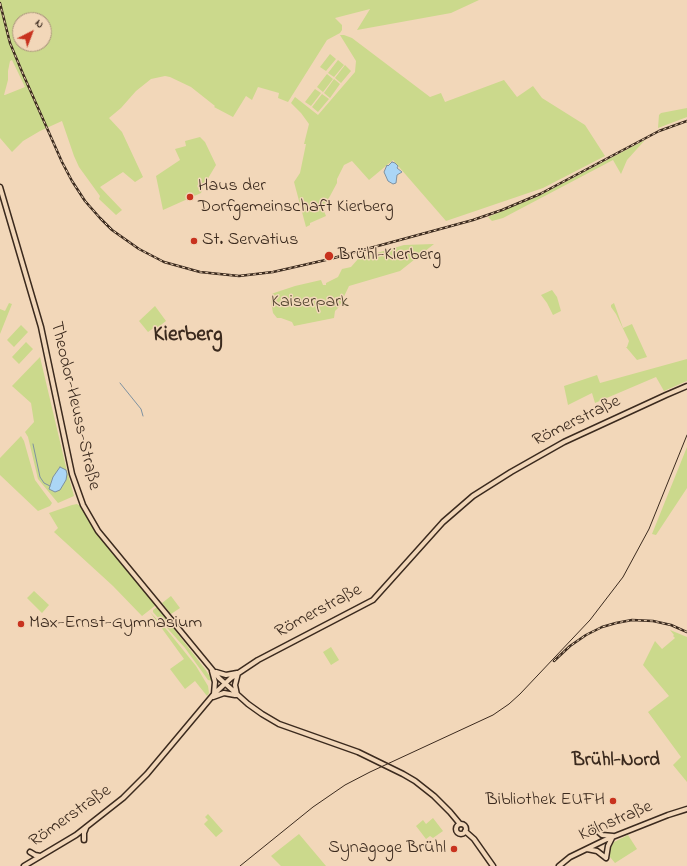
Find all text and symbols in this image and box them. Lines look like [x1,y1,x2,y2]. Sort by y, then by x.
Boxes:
north arrow [12,12,52,52]
text: N [31,15,47,32]
place label: Haus der Dorfgemeinschaft Kierberg [198,176,394,218]
marker: Haus der Dorfgemeinschaft Kierberg [185,192,195,202]
place label: St. Servatius [202,230,298,252]
marker: St. Servatius [189,236,199,246]
place label: Brühl-Kierberg [338,245,441,267]
marker: Brühl-Kierberg [323,250,335,262]
park label: Kaiserpark [271,292,349,314]
street label: Theodor-Heuss-Straße [44,320,104,492]
district label: Kierberg [153,323,223,349]
street label: Römerstraße [530,391,624,453]
street label: Römerstraße [272,580,366,644]
place label: Max-Ernst-Gymnasium [29,613,202,635]
marker: Max-Ernst-Gymnasium [16,619,26,629]
district label: Brühl-Nord [572,751,660,773]
street label: Römerstraße [26,781,116,853]
place label: Bibliothek EUFH [486,790,605,812]
marker: Bibliothek EUFH [608,796,618,806]
street label: Kölnstraße [576,797,656,847]
place label: Synagoge Brühl [328,838,446,860]
marker: Synagoge Brühl [449,844,459,854]

